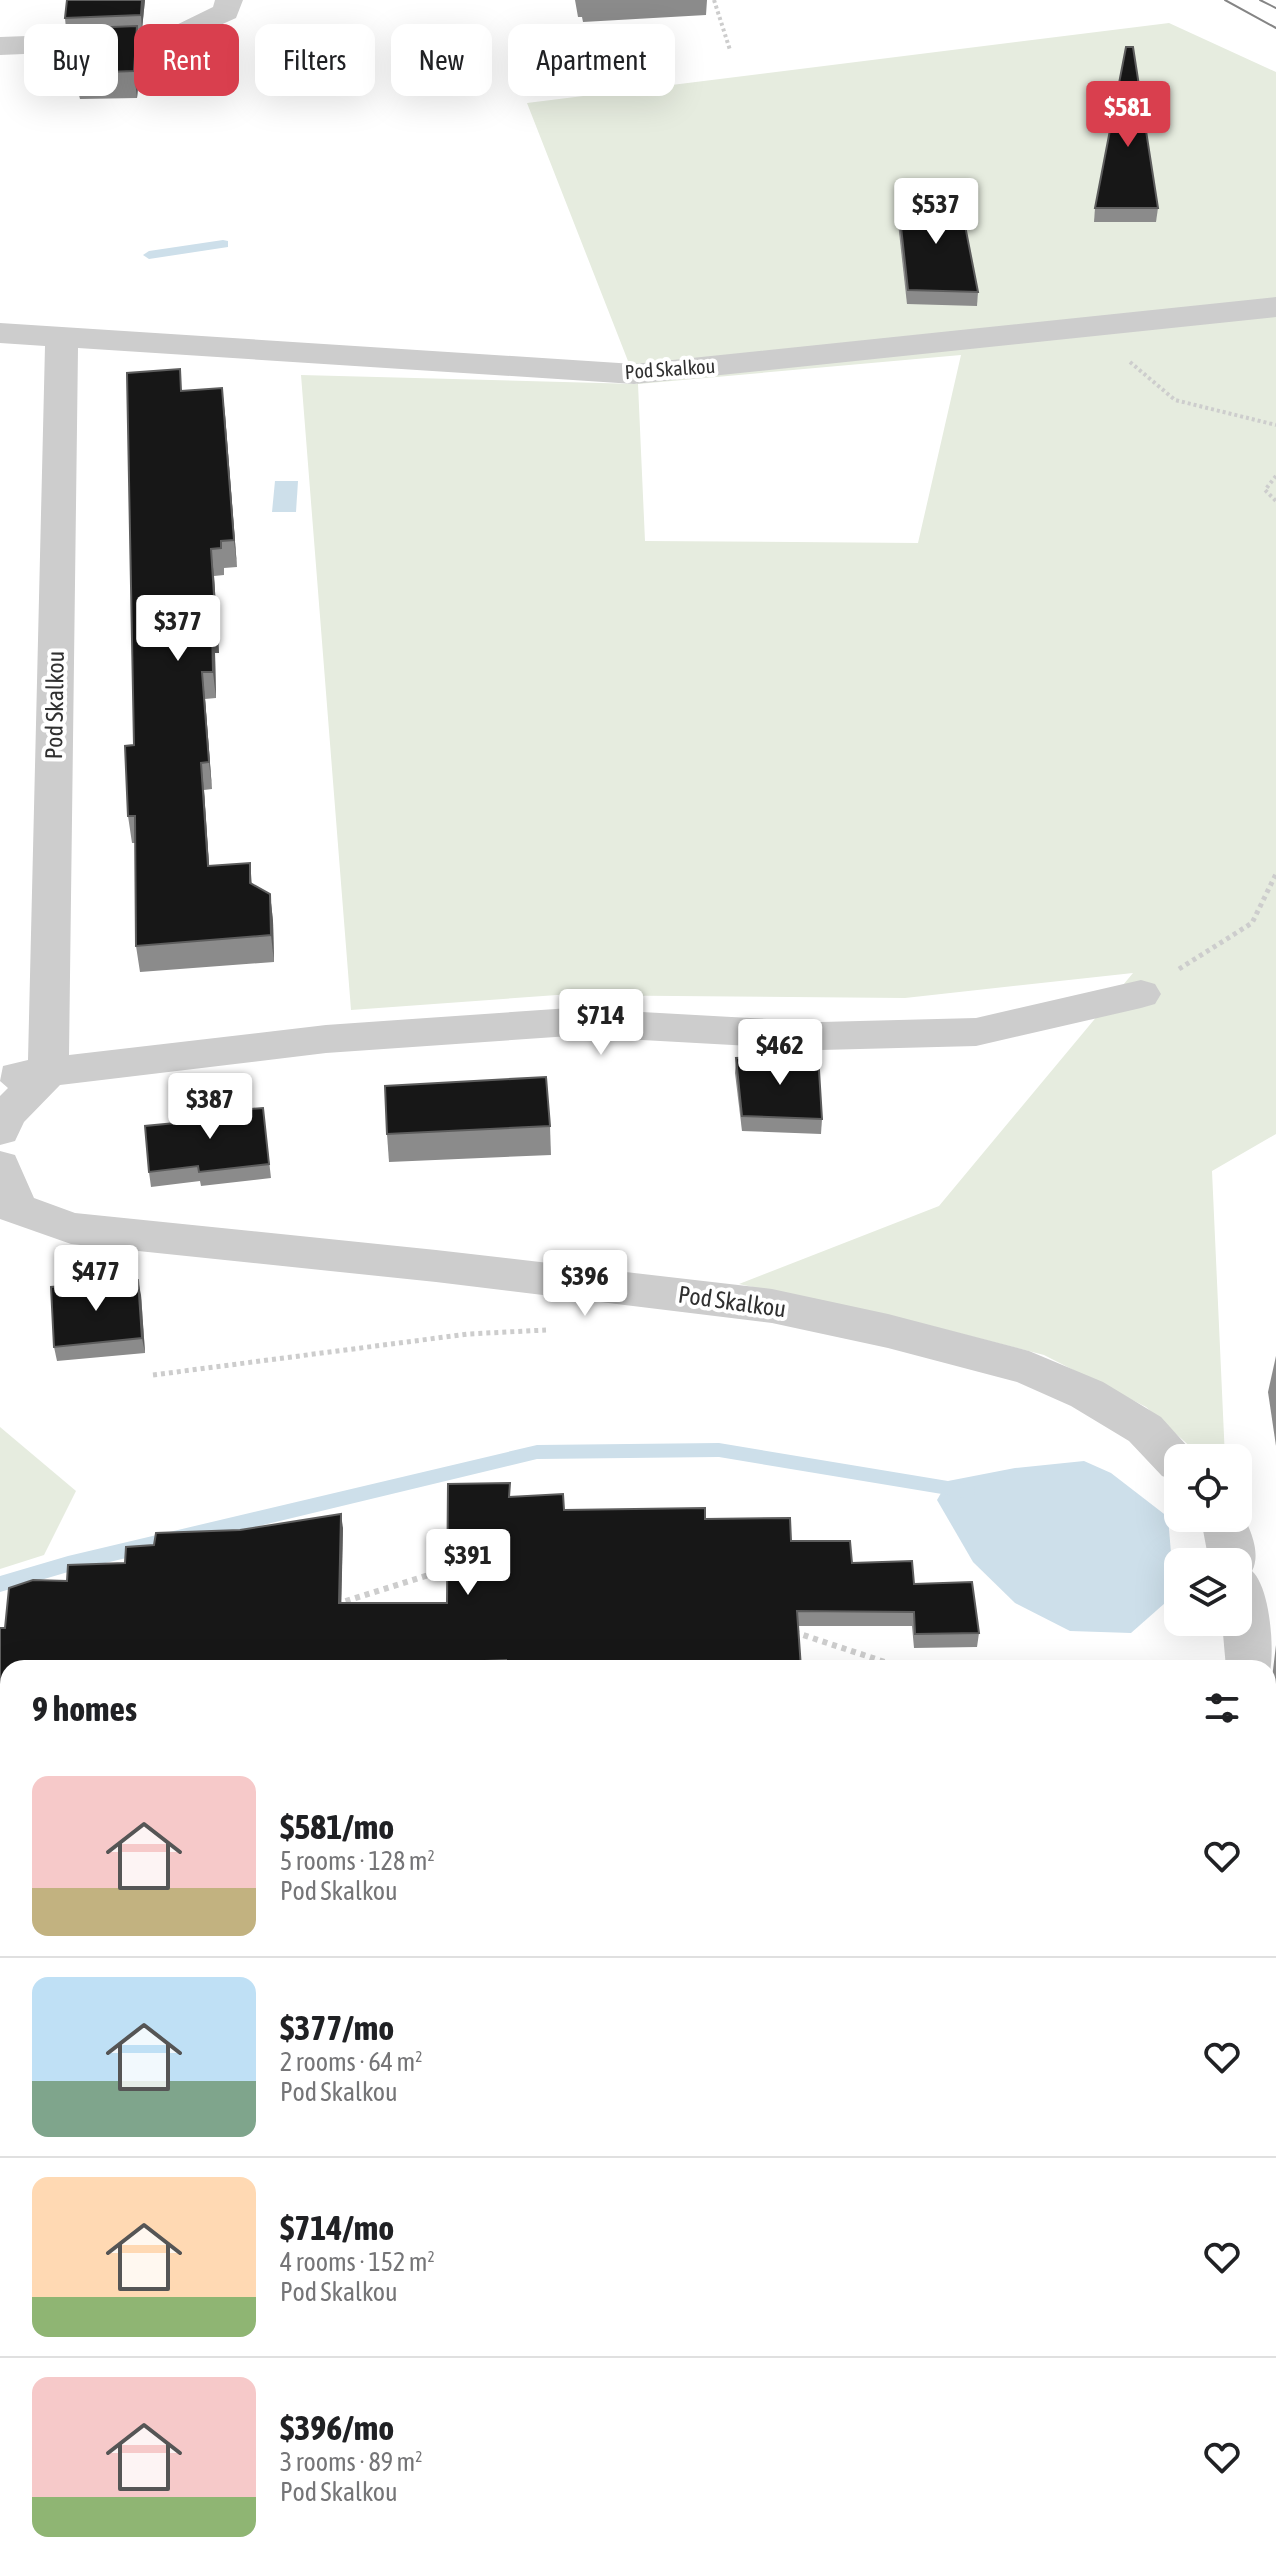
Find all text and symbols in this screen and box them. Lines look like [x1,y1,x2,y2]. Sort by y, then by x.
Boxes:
chip: Buy [24,24,118,96]
chip: Rent [134,24,239,96]
chip: Filters [255,24,375,96]
chip: New [391,24,492,96]
chip: Apartment [508,24,675,96]
pin: $581 [1081,81,1175,149]
text: $581 [1104,92,1152,122]
pin: $537 [889,178,983,246]
text: $537 [912,189,960,219]
street label: Pod Skalkou [624,354,716,383]
pin: $377 [131,595,225,663]
text: $377 [154,606,202,636]
street label: Pod Skalkou [40,650,69,760]
pin: $714 [554,989,648,1057]
text: $714 [577,1000,625,1030]
pin: $462 [733,1019,827,1087]
text: $462 [756,1030,804,1060]
pin: $387 [163,1073,257,1141]
text: $387 [186,1084,234,1114]
pin: $477 [49,1245,143,1313]
pin: $396 [538,1250,632,1318]
text: $477 [72,1256,120,1286]
text: $396 [561,1261,609,1291]
street label: Pod Skalkou [676,1281,788,1322]
map controls [1164,1444,1252,1636]
button: locate [1164,1444,1252,1532]
pin: $391 [421,1529,515,1597]
text: $391 [444,1540,492,1570]
button: layers [1164,1548,1252,1636]
icon: filters [1200,1686,1244,1730]
text: 9 homes [32,1689,137,1728]
text: $581/mo [280,1807,394,1846]
icon: home [96,1808,192,1904]
icon: heart [1200,1834,1244,1878]
text: 5 rooms · 128 m² [280,1846,435,1876]
text: Pod Skalkou [280,1876,398,1906]
text: $377/mo [280,2008,394,2047]
icon: home [96,2009,192,2105]
icon: heart [1200,2035,1244,2079]
text: 2 rooms · 64 m² [280,2047,422,2077]
text: Pod Skalkou [280,2077,398,2107]
text: $714/mo [280,2208,394,2247]
icon: home [96,2209,192,2305]
icon: heart [1200,2235,1244,2279]
text: 4 rooms · 152 m² [280,2247,435,2277]
text: Pod Skalkou [280,2277,398,2307]
text: $396/mo [280,2408,394,2447]
icon: home [96,2409,192,2505]
icon: heart [1200,2435,1244,2479]
text: 3 rooms · 89 m² [280,2447,422,2477]
text: Pod Skalkou [280,2477,398,2507]

